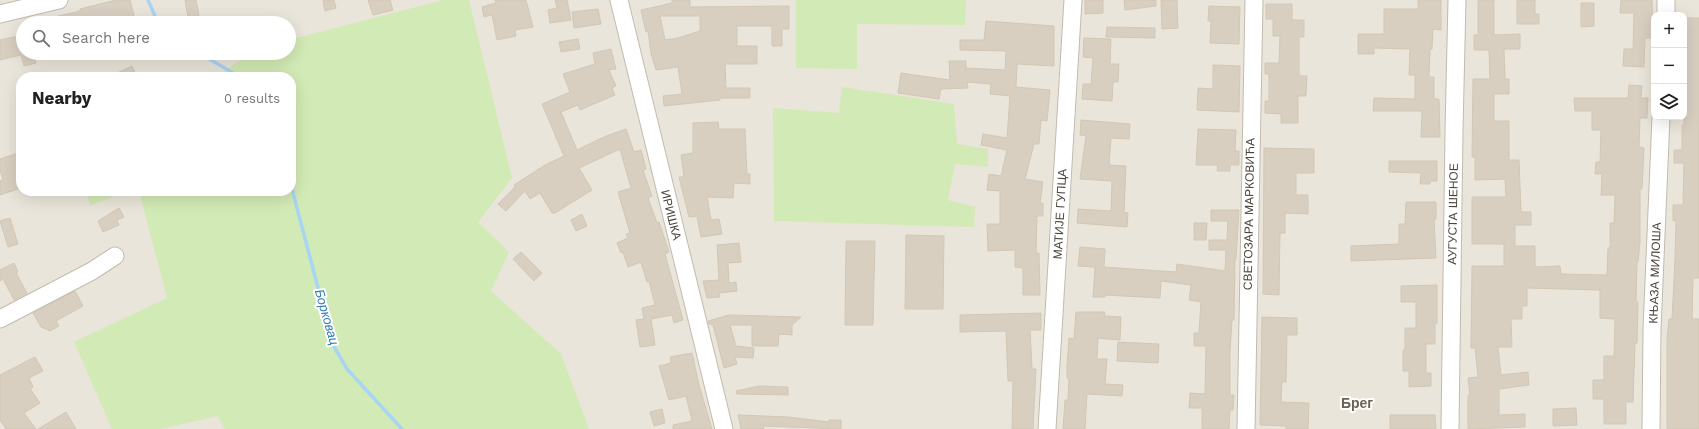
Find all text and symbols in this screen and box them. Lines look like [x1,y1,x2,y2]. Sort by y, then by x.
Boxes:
map controls [1651,12,1687,120]
button: + [1651,12,1687,48]
search box [16,16,296,60]
icon: search [30,27,52,49]
text: Search here [62,29,150,47]
button: − [1651,48,1687,84]
button: layers [1651,84,1687,120]
text: Nearby [32,88,91,108]
text: 0 results [224,91,280,106]
street label: СВЕТОЗАРА МАРКОВИЋА [1241,138,1257,290]
street label: АУГУСТА ШЕНОЕ [1445,163,1461,265]
street label: МАТИЈЕ ГУПЦА [1051,168,1069,260]
street label: ИРИШКА [658,188,684,242]
street label: КЊАЗА МИЛОША [1646,222,1664,324]
water label: Борковац [312,287,342,347]
district label: Брег [1341,395,1373,411]

